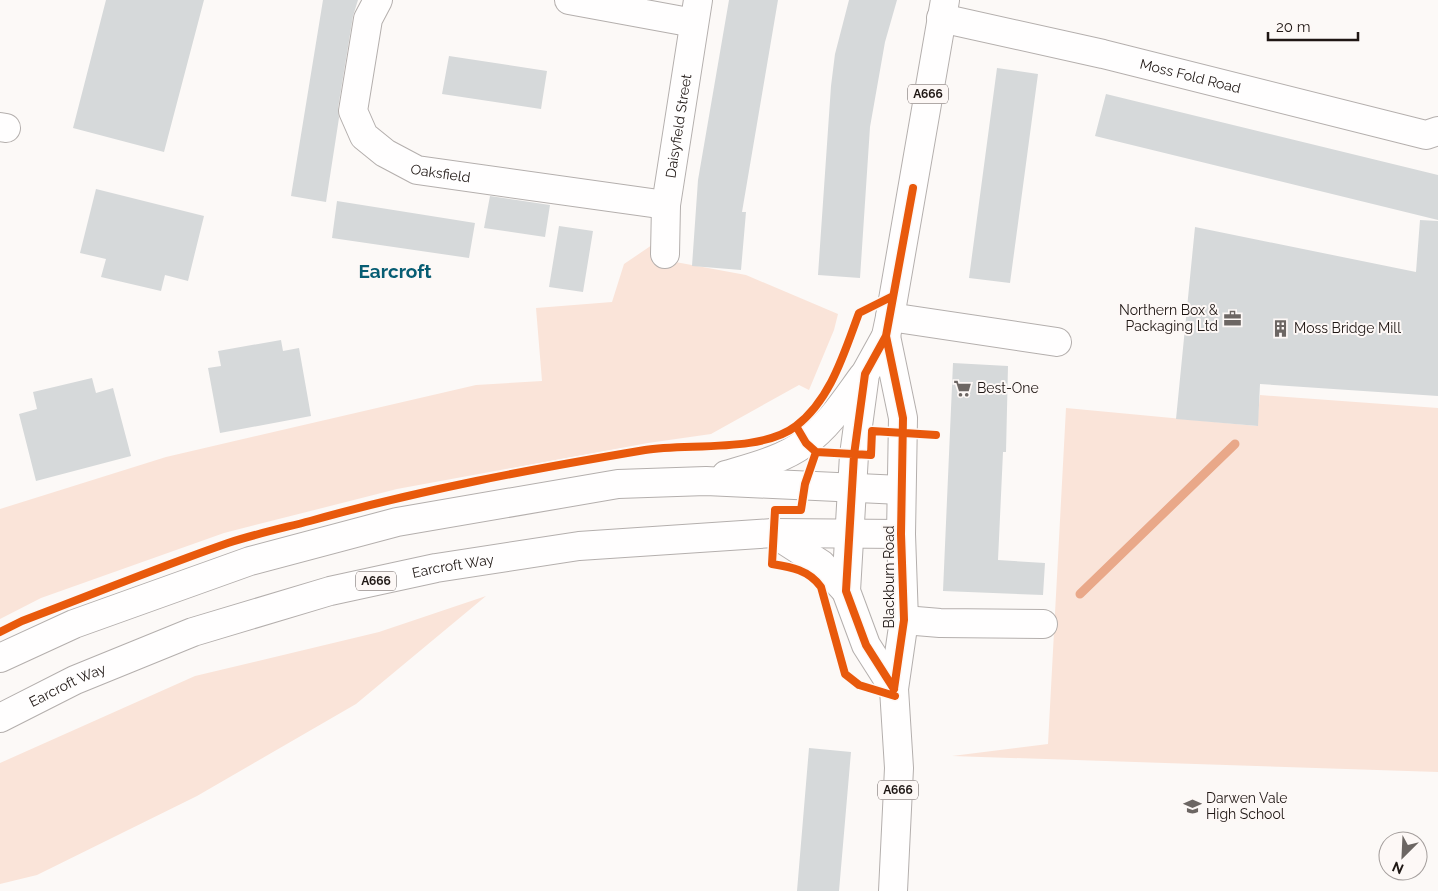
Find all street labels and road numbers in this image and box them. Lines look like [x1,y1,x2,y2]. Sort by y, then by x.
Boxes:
street label: Moss Fold Road [1138,56,1242,96]
street label: Daisyfield Street [662,72,694,179]
road number: A666 [908,85,948,104]
street label: Oaksfield [408,160,471,185]
street label: Blackburn Road [881,525,897,629]
street label: Earcroft Way [411,551,495,581]
road number: A666 [356,572,396,590]
street label: Earcroft Way [26,660,108,710]
road number: A666 [878,780,918,800]

